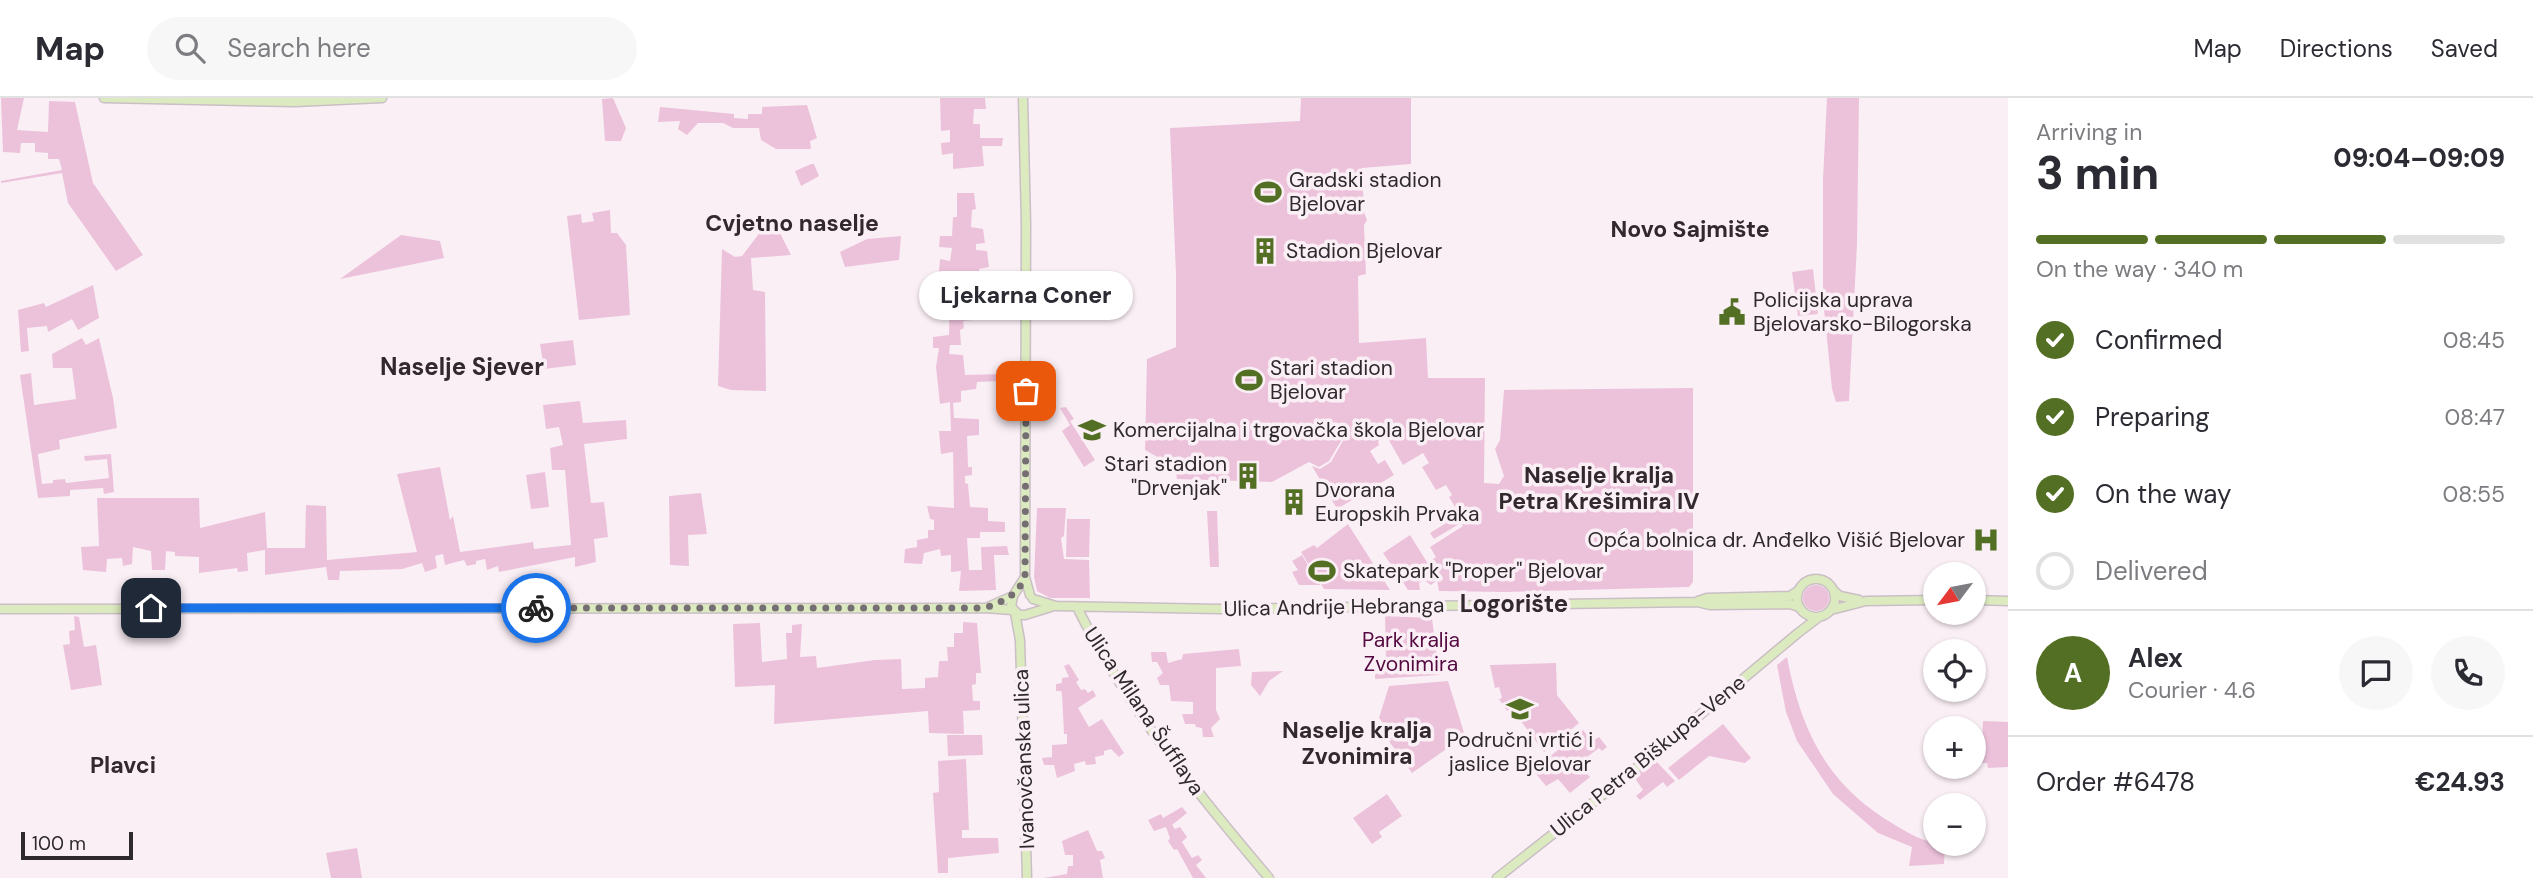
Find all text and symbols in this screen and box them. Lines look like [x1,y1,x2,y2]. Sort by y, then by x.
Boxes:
search box [147,17,637,80]
text: Map [35,27,105,70]
icon: search [171,29,209,67]
text: Search here [227,31,371,65]
text: Map [2194,33,2242,64]
text: Directions [2280,33,2393,64]
text: Saved [2431,33,2498,64]
text: Arriving in [2036,117,2142,147]
text: 09:04–09:09 [2333,141,2505,175]
text: 3 min [2036,143,2159,203]
place label: Gradski stadion Bjelovar [1289,166,1441,218]
sports icon: Gradski stadion Bjelovar [1253,177,1283,207]
district label: Cvjetno naselje [705,208,879,238]
district label: Novo Sajmište [1610,214,1770,244]
building icon: Stadion Bjelovar [1250,236,1280,266]
place label: Stadion Bjelovar [1286,237,1442,265]
text: On the way · 340 m [2036,254,2243,284]
callout: Ljekarna Coner [919,272,1133,321]
text: Ljekarna Coner [940,280,1112,310]
place label: Policijska uprava Bjelovarsko-Bilogorska [1753,286,1972,338]
public building icon: Policijska uprava Bjelovarsko-Bilogorska [1717,297,1747,327]
icon: check [2036,321,2074,359]
text: Confirmed [2095,323,2222,357]
text: 08:45 [2443,325,2505,355]
district label: Naselje Sjever [380,351,544,382]
place label: Stari stadion Bjelovar [1270,354,1393,406]
pin [996,361,1056,421]
sports icon: Stari stadion Bjelovar [1234,365,1264,395]
icon: bag [1007,372,1045,410]
icon: check [2036,398,2074,436]
text: Preparing [2095,400,2210,434]
text: 08:47 [2444,402,2505,432]
school or university icon: Komercijalna i trgovačka škola Bjelovar [1077,415,1107,445]
place label: Komercijalna i trgovačka škola Bjelovar [1113,416,1484,444]
place label: Stari stadion "Drvenjak" [1104,450,1227,502]
district label: Naselje kralja Petra Krešimira IV [1499,460,1699,516]
building icon: Stari stadion "Drvenjak" [1233,461,1263,491]
icon: check [2036,475,2074,513]
place label: Dvorana Europskih Prvaka [1315,476,1480,528]
text: On the way [2095,477,2231,511]
text: 08:55 [2443,479,2505,509]
building icon: Dvorana Europskih Prvaka [1279,487,1309,517]
hospital icon: Opća bolnica dr. Anđelko Višić Bjelovar [1971,525,2001,555]
place label: Opća bolnica dr. Anđelko Višić Bjelovar [1587,526,1965,554]
text: Delivered [2095,554,2208,588]
sports icon: Skatepark "Proper" Bjelovar [1307,556,1337,586]
place label: Skatepark "Proper" Bjelovar [1343,557,1604,585]
north arrow [1923,562,1986,625]
map controls [1923,562,1986,856]
courier [501,573,571,643]
pin [121,578,181,638]
district label: Logorište [1460,588,1568,619]
icon: home [132,589,170,627]
icon: bike [517,589,555,627]
street label: Ulica Andrije Hebranga [1223,591,1445,623]
street label: Ulica Milana Šufflaya [1077,621,1211,801]
park label: Park kralja Zvonimira [1362,626,1460,678]
button: chat [2339,636,2413,710]
button: phone [2431,636,2505,710]
button: locate [1923,639,1986,702]
text: Alex [2128,641,2183,675]
text: A [2064,656,2082,690]
street label: Ivanovčanska ulica [1007,668,1041,850]
street label: Ulica Petra Biškupa-Vene [1545,669,1751,843]
text: Courier · 4.6 [2128,675,2256,705]
school or university icon: Područni vrtić i jaslice Bjelovar [1505,694,1535,724]
district label: Naselje kralja Zvonimira [1282,715,1432,771]
button: + [1923,716,1986,779]
place label: Područni vrtić i jaslice Bjelovar [1447,726,1593,778]
district label: Plavci [90,750,156,780]
text: Order #6478 [2036,765,2195,799]
text: €24.93 [2415,765,2505,799]
button: − [1923,793,1986,856]
scale bar [21,829,133,861]
text: 100 m [32,831,86,856]

